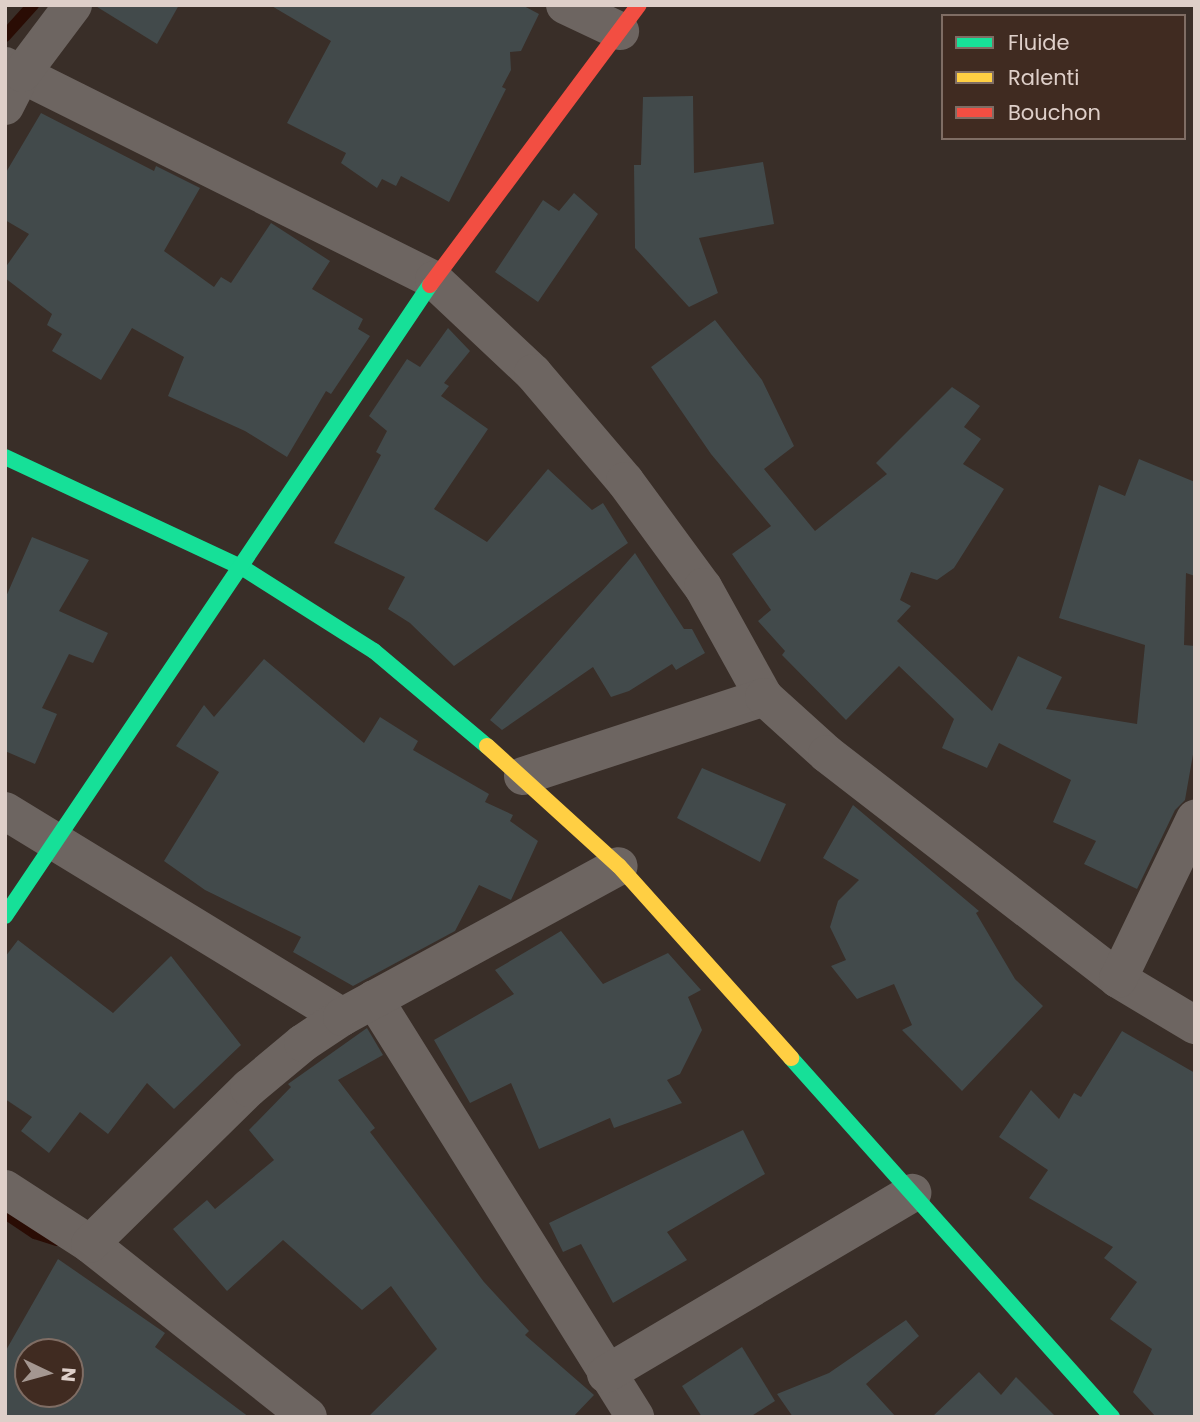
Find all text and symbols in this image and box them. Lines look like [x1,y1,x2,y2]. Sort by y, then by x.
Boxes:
legend [941,14,1186,140]
text: Fluide [1008,28,1070,57]
text: Ralenti [1008,63,1079,92]
text: Bouchon [1008,98,1101,127]
north arrow [14,1338,84,1408]
text: N [54,1366,82,1383]

